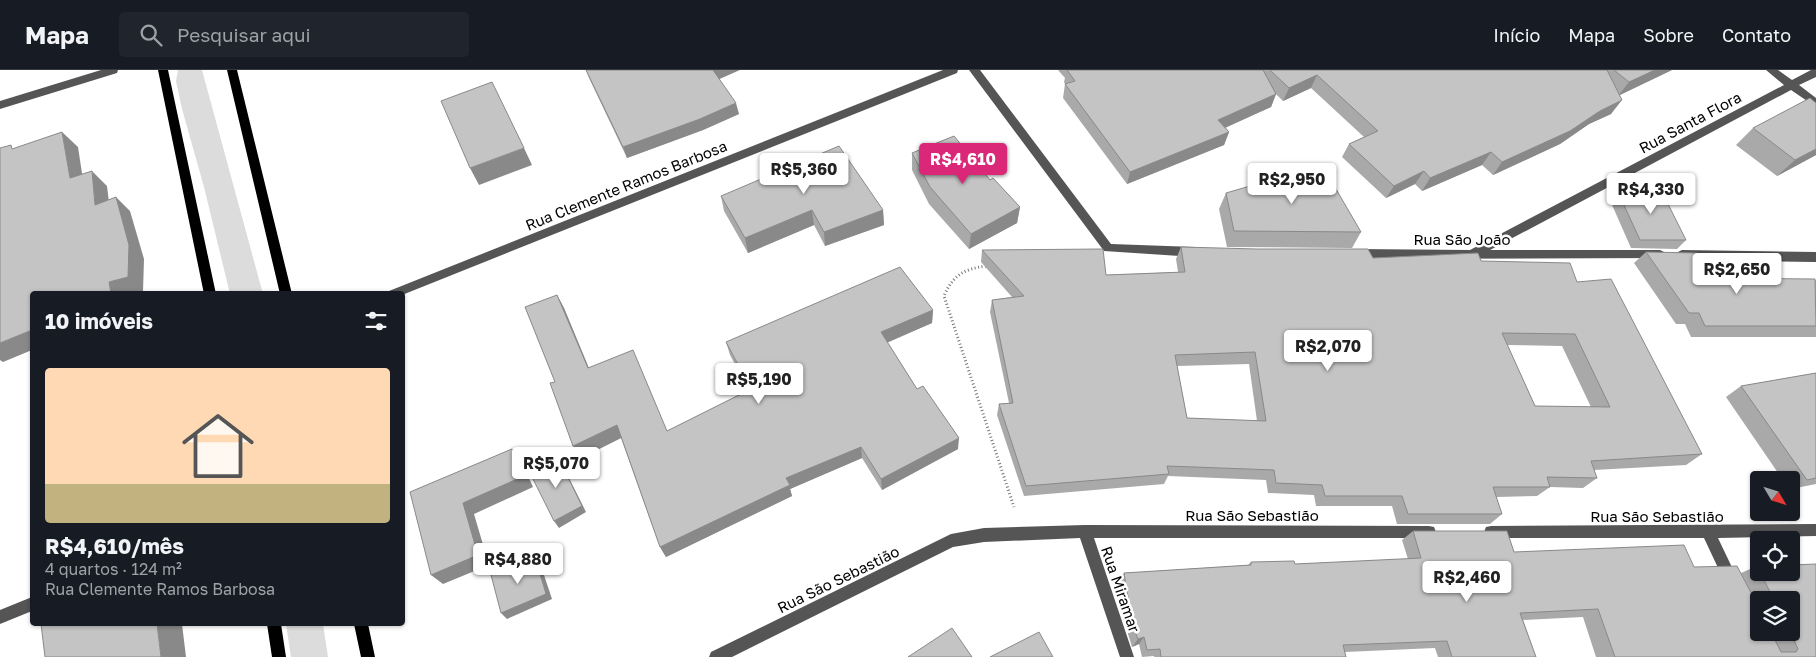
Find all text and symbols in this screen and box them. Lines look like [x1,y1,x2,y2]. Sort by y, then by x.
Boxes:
search box [119,12,469,57]
text: Mapa [25,20,89,49]
icon: search [137,21,165,49]
text: Pesquisar aqui [177,23,311,46]
text: Início [1493,24,1540,46]
text: Mapa [1568,24,1615,46]
text: Sobre [1643,24,1694,46]
text: Contato [1722,24,1791,46]
street label: Rua Santa Flora [1636,87,1744,157]
street label: Rua Clemente Ramos Barbosa [523,136,729,234]
pin: R$4,610 [917,142,1009,185]
text: R$4,610 [930,149,996,169]
pin: R$5,360 [758,152,850,195]
text: R$5,360 [770,159,838,179]
pin: R$2,950 [1246,162,1338,205]
text: R$2,950 [1258,169,1326,189]
pin: R$4,330 [1605,172,1697,215]
text: R$4,330 [1618,179,1684,199]
street label: Rua São João [1414,230,1510,248]
pin: R$2,650 [1691,252,1783,295]
text: R$2,650 [1703,259,1771,279]
icon: filters [362,307,390,335]
text: 10 imóveis [45,308,153,334]
pin: R$2,070 [1282,330,1374,372]
text: R$2,070 [1295,336,1361,356]
pin: R$5,190 [713,362,805,405]
text: R$5,190 [726,369,792,389]
icon: home [173,401,263,491]
pin: R$5,070 [510,446,602,489]
text: R$5,070 [523,453,589,473]
north arrow [1750,471,1800,521]
map controls [1750,471,1800,641]
street label: Rua São Sebastião [1185,506,1319,524]
street label: Rua São Sebastião [1590,507,1724,525]
button: locate [1750,531,1800,581]
text: R$4,610/mês [45,533,184,559]
pin: R$4,880 [472,542,564,585]
street label: Rua São Sebastião [774,542,902,616]
street label: Rua Miramar [1098,544,1144,635]
text: R$4,880 [484,549,552,569]
text: 4 quartos · 124 m² [45,559,182,579]
pin: R$2,460 [1421,560,1513,603]
text: R$2,460 [1433,567,1501,587]
text: Rua Clemente Ramos Barbosa [45,579,275,599]
button: layers [1750,591,1800,641]

